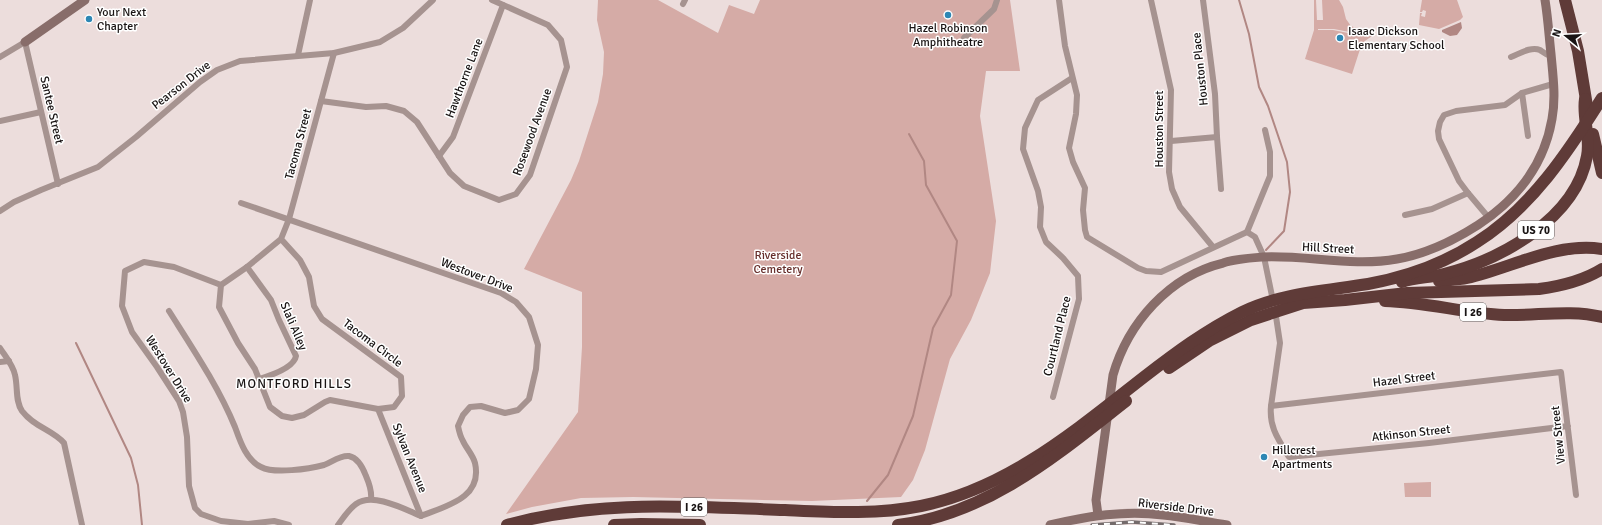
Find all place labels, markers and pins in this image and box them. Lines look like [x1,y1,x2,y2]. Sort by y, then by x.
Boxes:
place label: Your Next Chapter [97,5,146,34]
marker: Hazel Robinson Amphitheatre [943,10,953,20]
marker: Your Next Chapter [84,14,94,24]
place label: Hazel Robinson Amphitheatre [909,21,987,50]
place label: Isaac Dickson Elementary School [1348,24,1445,53]
marker: Isaac Dickson Elementary School [1335,33,1345,43]
place label: Hillcrest Apartments [1272,443,1332,472]
marker: Hillcrest Apartments [1259,452,1269,462]

